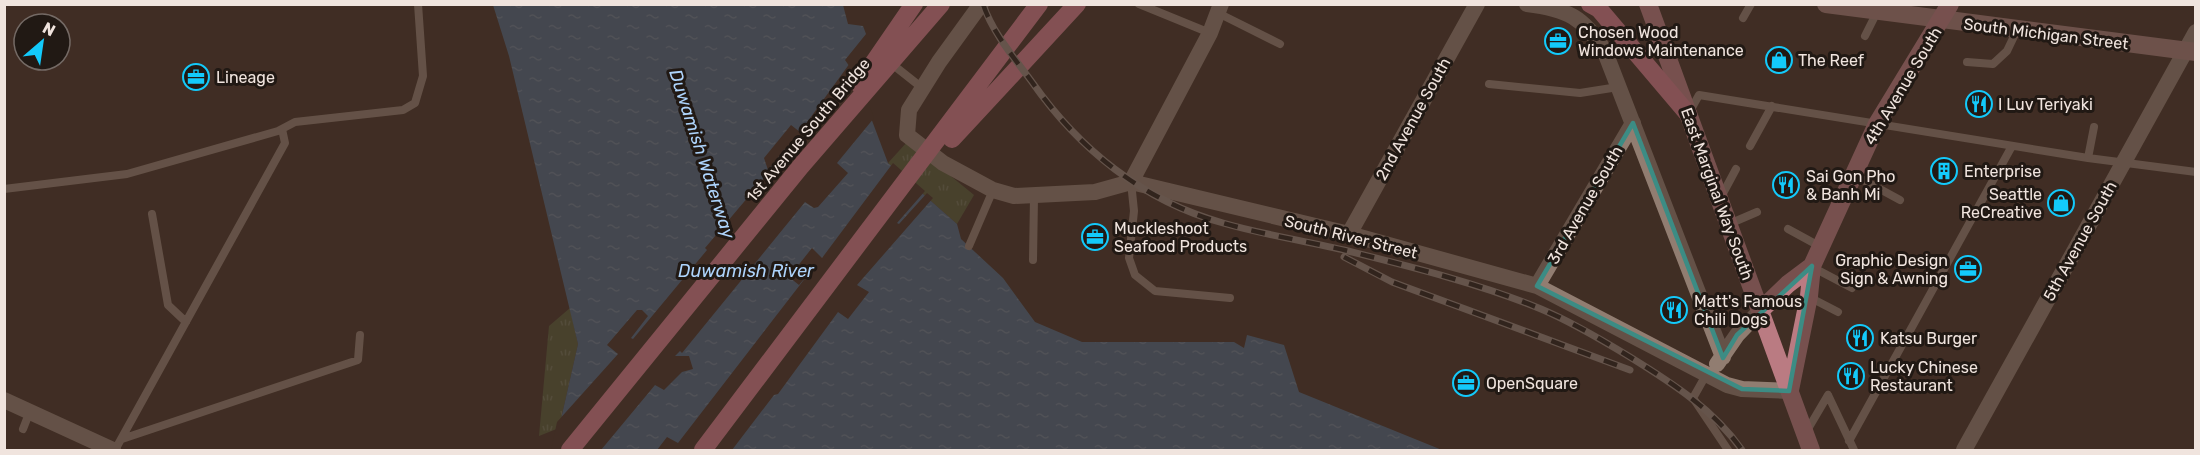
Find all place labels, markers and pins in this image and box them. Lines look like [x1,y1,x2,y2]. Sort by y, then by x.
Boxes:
place label: Chosen Wood Windows Maintenance [1578,23,1744,60]
office icon: Chosen Wood Windows Maintenance [1543,26,1573,56]
shop icon: The Reef [1764,45,1794,75]
place label: The Reef [1798,51,1865,70]
office icon: Lineage [181,62,211,92]
place label: Lineage [216,68,275,87]
restaurant icon: I Luv Teriyaki [1964,89,1994,119]
place label: I Luv Teriyaki [1998,95,2093,114]
building icon: Enterprise [1929,156,1959,186]
place label: Enterprise [1964,162,2041,181]
place label: Sai Gon Pho & Banh Mi [1806,167,1895,204]
restaurant icon: Sai Gon Pho & Banh Mi [1771,170,1801,200]
place label: Seattle ReCreative [1961,185,2042,222]
shop icon: Seattle ReCreative [2046,188,2076,218]
place label: Muckleshoot Seafood Products [1114,219,1247,256]
office icon: Muckleshoot Seafood Products [1080,222,1110,252]
place label: Graphic Design Sign & Awning [1835,251,1948,288]
office icon: Graphic Design Sign & Awning [1953,254,1983,284]
place label: Matt's Famous Chili Dogs [1694,292,1802,329]
restaurant icon: Matt's Famous Chili Dogs [1659,295,1689,325]
restaurant icon: Katsu Burger [1845,323,1875,353]
place label: Katsu Burger [1880,329,1977,348]
place label: Lucky Chinese Restaurant [1870,358,1978,395]
restaurant icon: Lucky Chinese Restaurant [1836,361,1866,391]
office icon: OpenSquare [1451,368,1481,398]
place label: OpenSquare [1486,374,1578,393]

